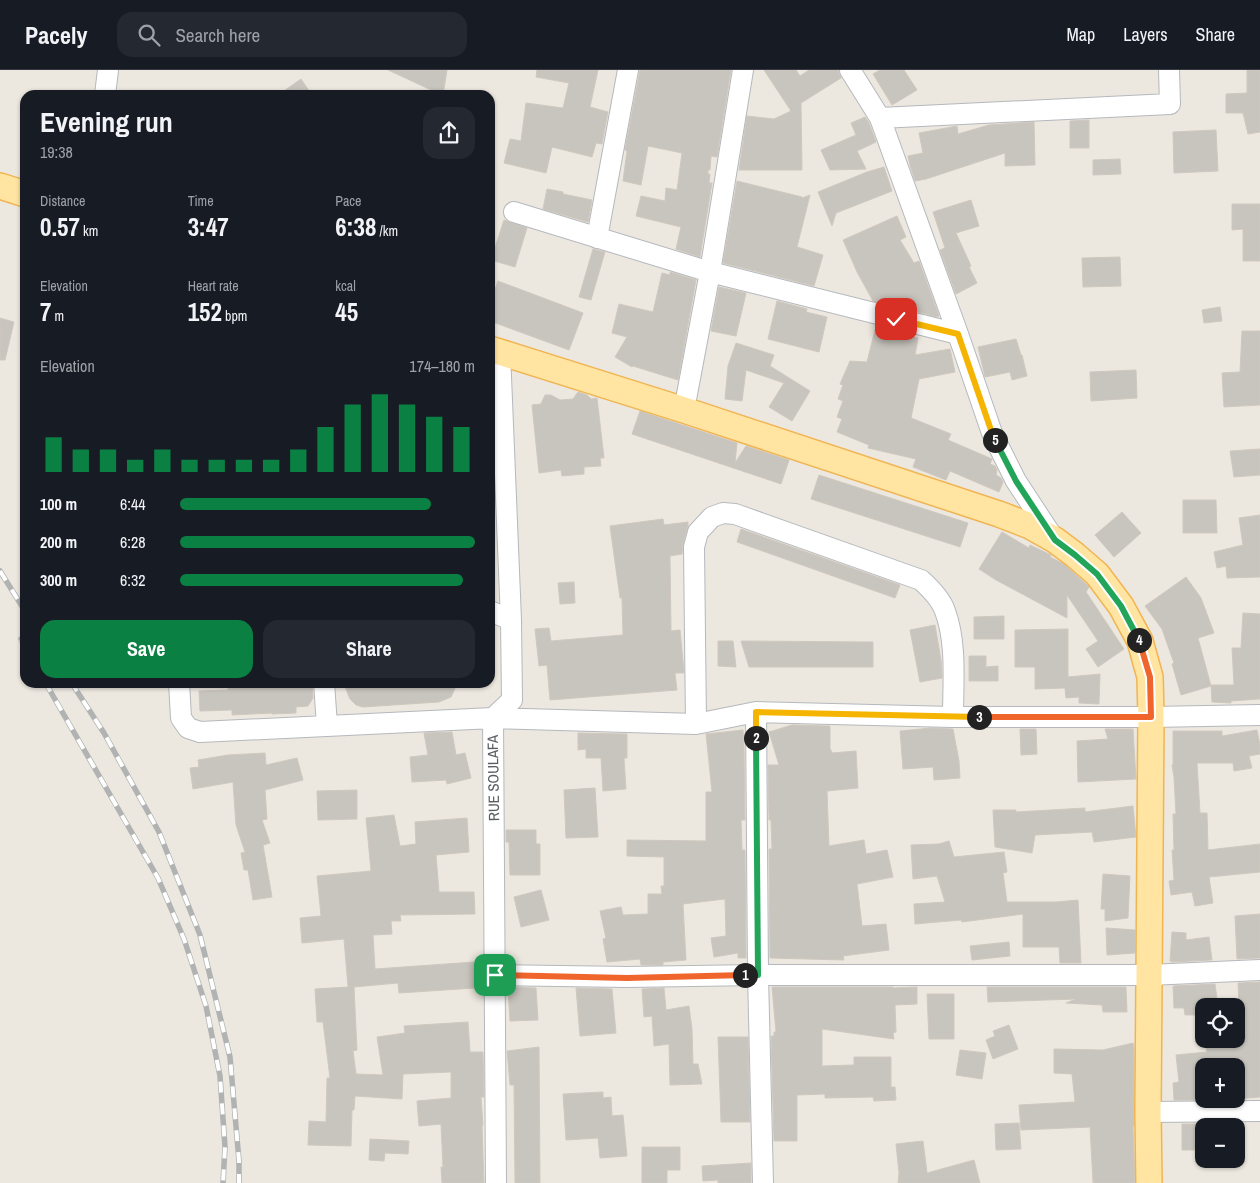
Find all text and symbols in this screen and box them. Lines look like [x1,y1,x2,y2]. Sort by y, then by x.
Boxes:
search box [117,12,467,57]
text: Pacely [25,19,87,51]
icon: search [135,21,163,49]
text: Search here [175,22,260,48]
text: Map [1067,22,1095,47]
text: Layers [1123,22,1168,47]
text: Share [1196,22,1235,47]
text: Evening run [40,103,173,141]
button: share [423,107,475,159]
text: 19:38 [40,141,73,163]
text: Distance [40,192,85,210]
text: Time [188,192,214,210]
text: Pace [335,192,362,210]
text: 0.57 [40,210,80,244]
text: 3:47 [188,210,229,244]
text: 6:38 [335,210,376,244]
text: km [80,222,98,240]
text: /km [376,222,398,240]
text: Elevation [40,277,88,295]
text: Heart rate [188,277,239,295]
text: kcal [335,277,356,295]
text: 7 [40,295,51,329]
text: 152 [188,295,222,329]
text: 45 [335,295,358,329]
pin [875,298,917,340]
icon: check [882,305,910,333]
text: m [51,307,64,325]
text: bpm [222,307,247,325]
text: Elevation [40,355,95,377]
text: 174–180 m [409,355,475,377]
pin: 5 [982,428,1008,452]
text: 5 [992,431,999,449]
text: 100 m [40,493,77,515]
text: 6:44 [120,493,146,515]
text: 200 m [40,531,77,553]
text: 6:28 [120,531,146,553]
text: 300 m [40,569,77,591]
text: 6:32 [120,569,146,591]
button: Save [40,620,253,678]
button: Share [263,620,475,678]
pin: 4 [1126,628,1152,652]
text: 4 [1136,631,1143,649]
pin: 3 [966,704,992,730]
text: 3 [976,708,983,726]
pin: 2 [744,726,768,750]
text: 2 [753,729,760,747]
street label: RUE SOULAFA [482,734,504,821]
pin [474,954,516,996]
icon: arrive [481,961,509,989]
pin: 1 [732,962,758,988]
text: 1 [742,966,749,984]
map controls [1195,998,1245,1168]
button: locate [1195,998,1245,1048]
button: + [1195,1058,1245,1108]
button: − [1195,1118,1245,1168]

